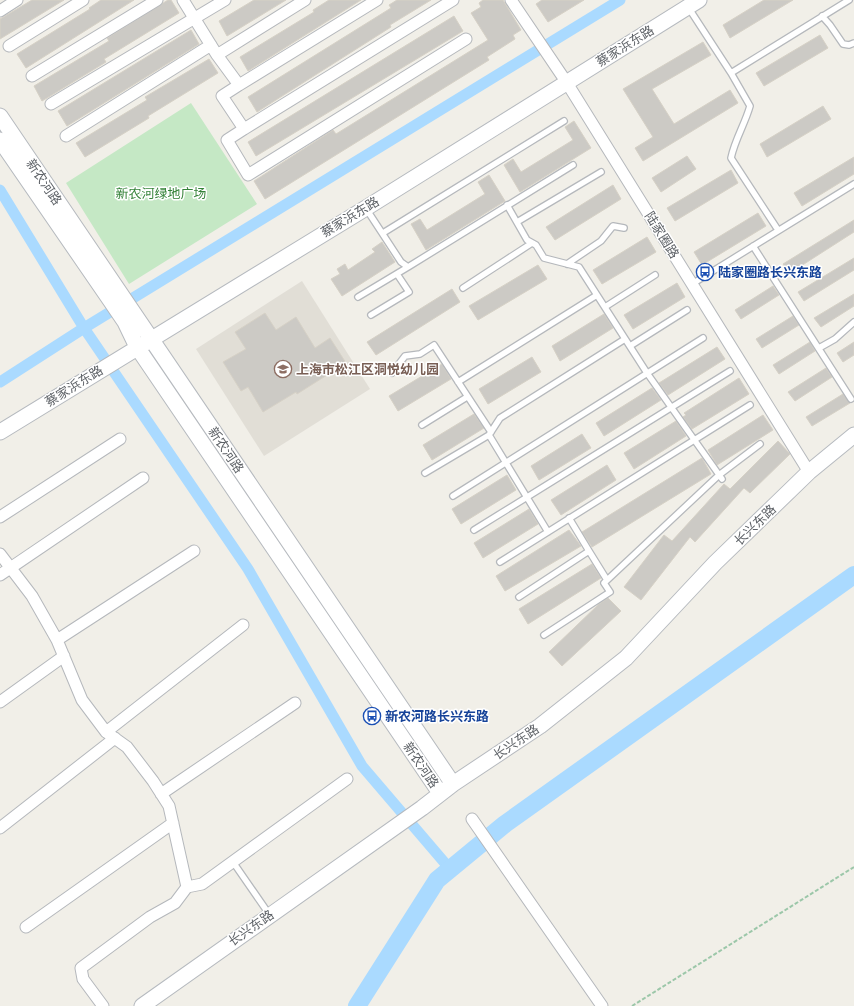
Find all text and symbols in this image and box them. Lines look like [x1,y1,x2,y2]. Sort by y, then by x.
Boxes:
street label: 蔡家浜东路 [593,22,657,70]
street label: 新农河路 [23,156,65,208]
park label: 新农河绿地广场 [115,186,207,201]
street label: 蔡家浜东路 [318,194,382,240]
street label: 陆家圈路 [642,209,682,261]
bus stop icon: 陆家圈路长兴东路 [695,262,715,282]
place label: 陆家圈路长兴东路 [718,265,822,280]
school or university icon: 上海市松江区洞悦幼儿园 [273,359,293,379]
street label: 蔡家浜东路 [42,362,106,410]
place label: 上海市松江区洞悦幼儿园 [296,362,439,377]
street label: 新农河路 [205,424,247,476]
street label: 长兴东路 [731,502,779,548]
bus stop icon: 新农河路长兴东路 [362,706,382,726]
place label: 新农河路长兴东路 [385,709,489,724]
street label: 长兴东路 [490,721,542,763]
street label: 新农河路 [400,739,442,791]
street label: 长兴东路 [225,907,277,949]

